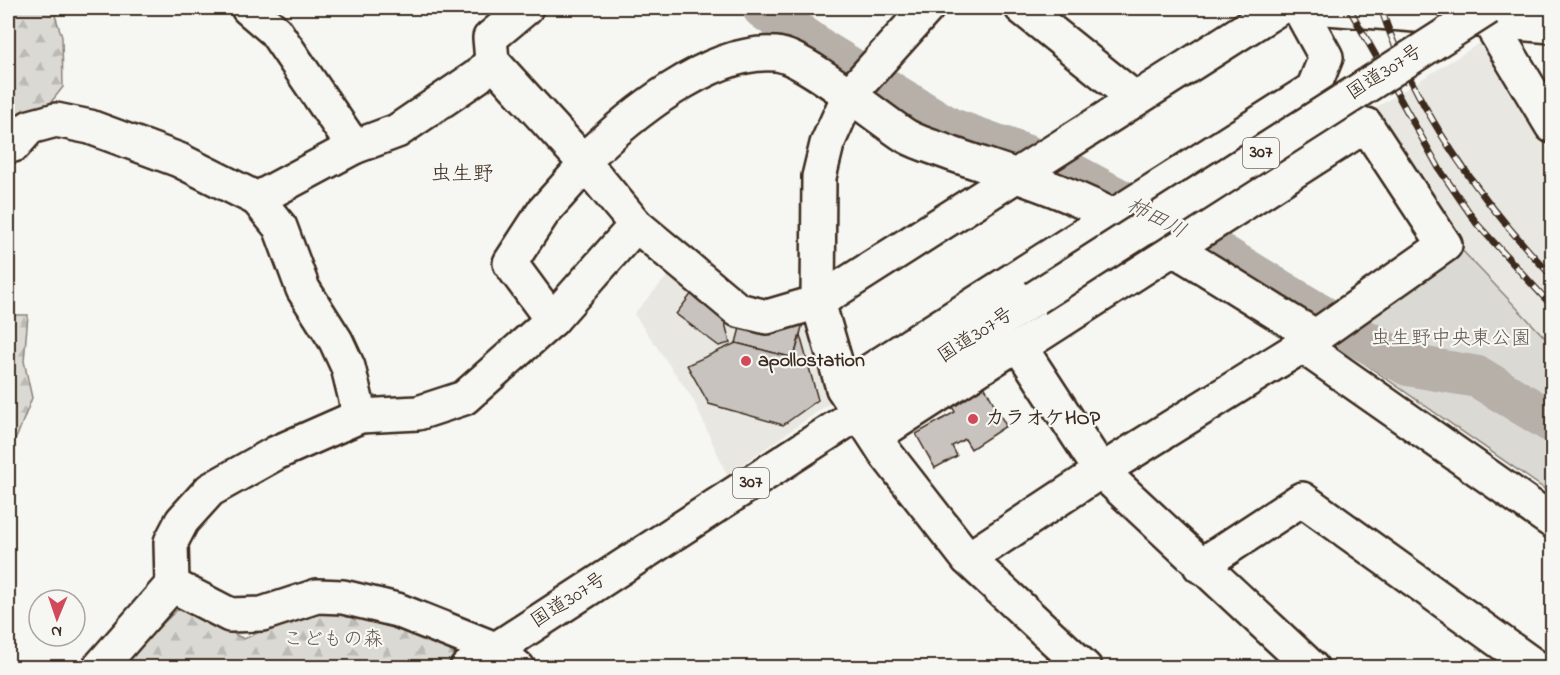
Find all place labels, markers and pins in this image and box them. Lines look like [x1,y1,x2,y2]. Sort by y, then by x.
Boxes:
place label: apollostation [758,347,865,376]
marker: apollostation [739,354,753,368]
place label: カラオケHOP [985,405,1101,434]
marker: カラオケHOP [966,412,980,426]

